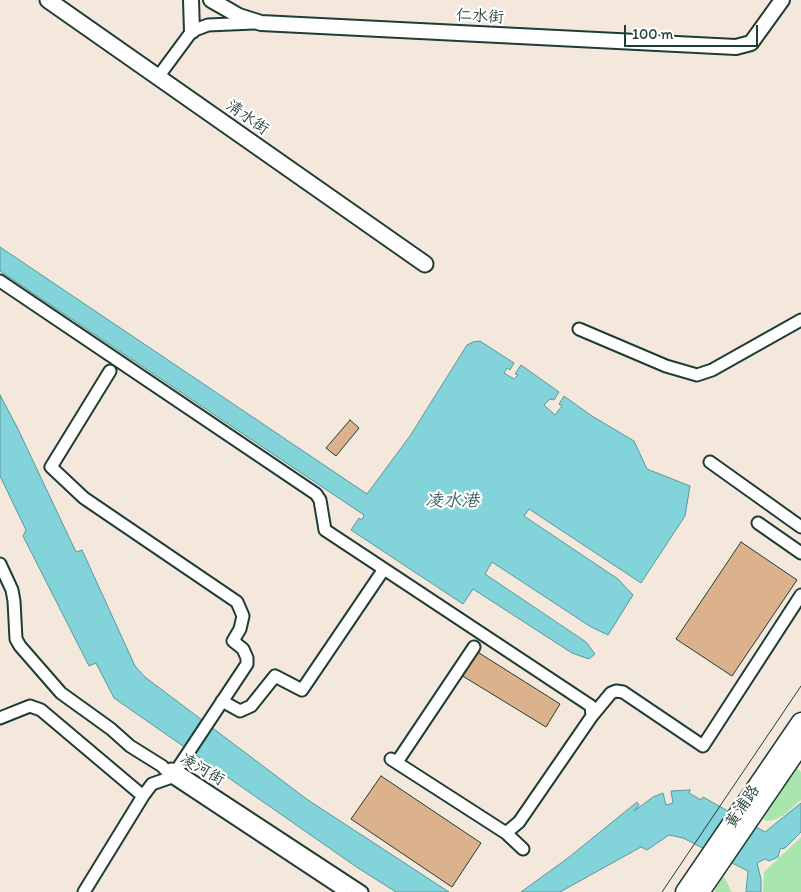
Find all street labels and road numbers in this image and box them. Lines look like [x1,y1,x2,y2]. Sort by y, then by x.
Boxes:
street label: 仁水街 [456,6,504,28]
street label: 清水街 [222,96,272,140]
street label: 凌河街 [176,750,228,790]
street label: 黄浦路 [722,782,764,832]

